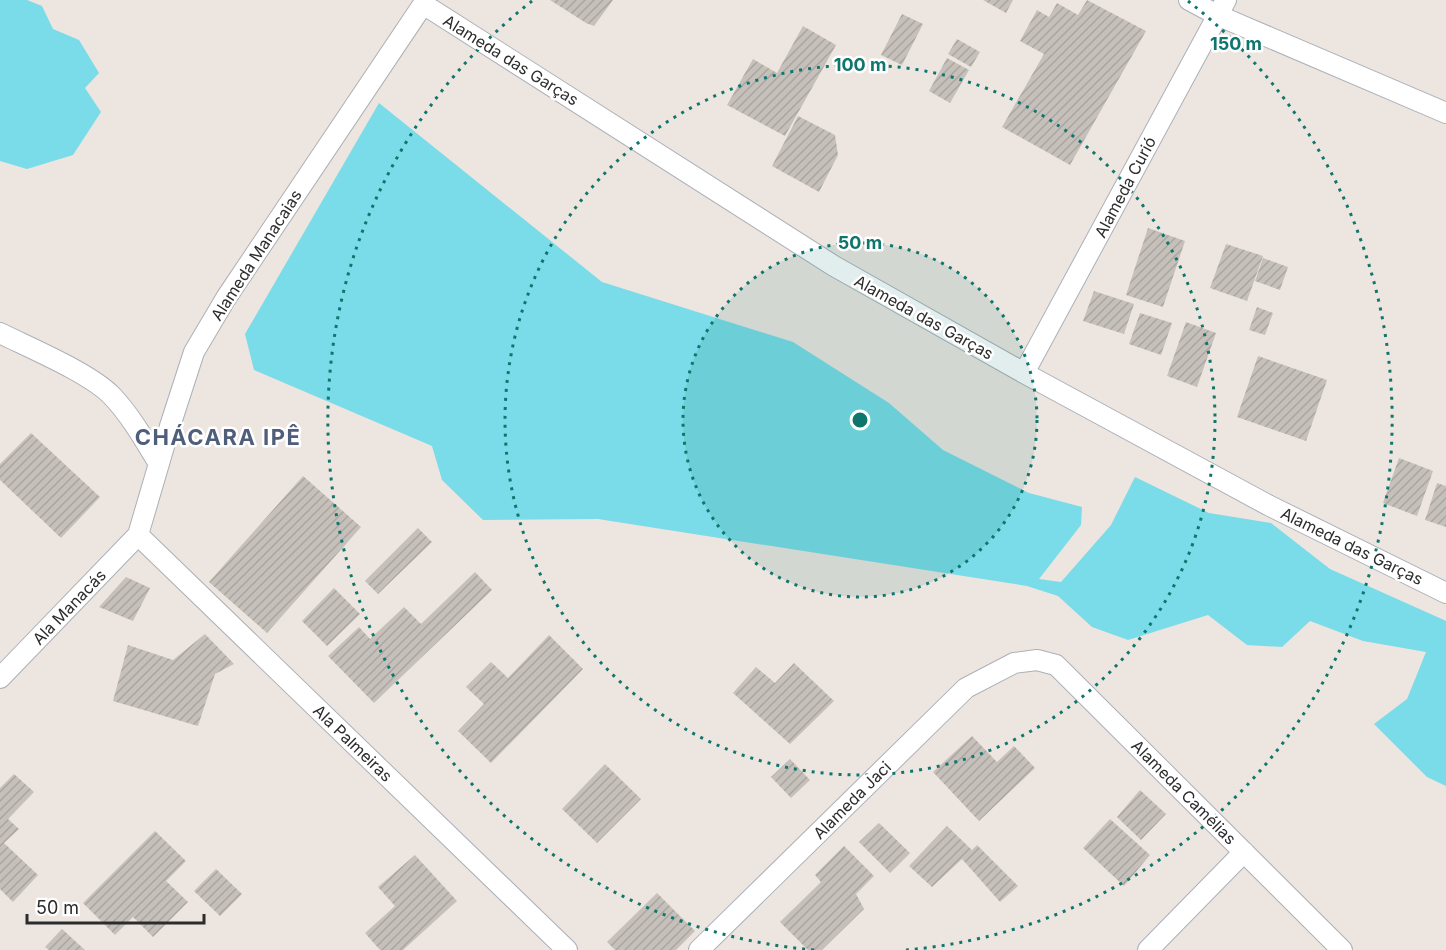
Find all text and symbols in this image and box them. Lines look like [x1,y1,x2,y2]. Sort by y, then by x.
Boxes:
street label: Alameda das Garças [440,10,582,110]
text: 150 m [1210,33,1262,54]
text: 100 m [834,54,886,75]
street label: Alameda Curió [1090,133,1160,241]
street label: Alameda Manacaias [206,186,306,324]
text: 50 m [838,232,882,253]
street label: Alameda das Garças [851,271,997,363]
centre of rings [850,410,870,430]
district label: CHÁCARA IPÊ [135,424,301,450]
street label: Alameda das Garças [1278,503,1426,589]
street label: Ala Manacás [28,565,110,649]
street label: Ala Palmeiras [309,700,397,786]
street label: Alameda Camélias [1128,736,1240,848]
street label: Alameda Jaci [809,757,895,843]
scale bar [27,887,204,925]
text: 50 m [36,897,79,918]

